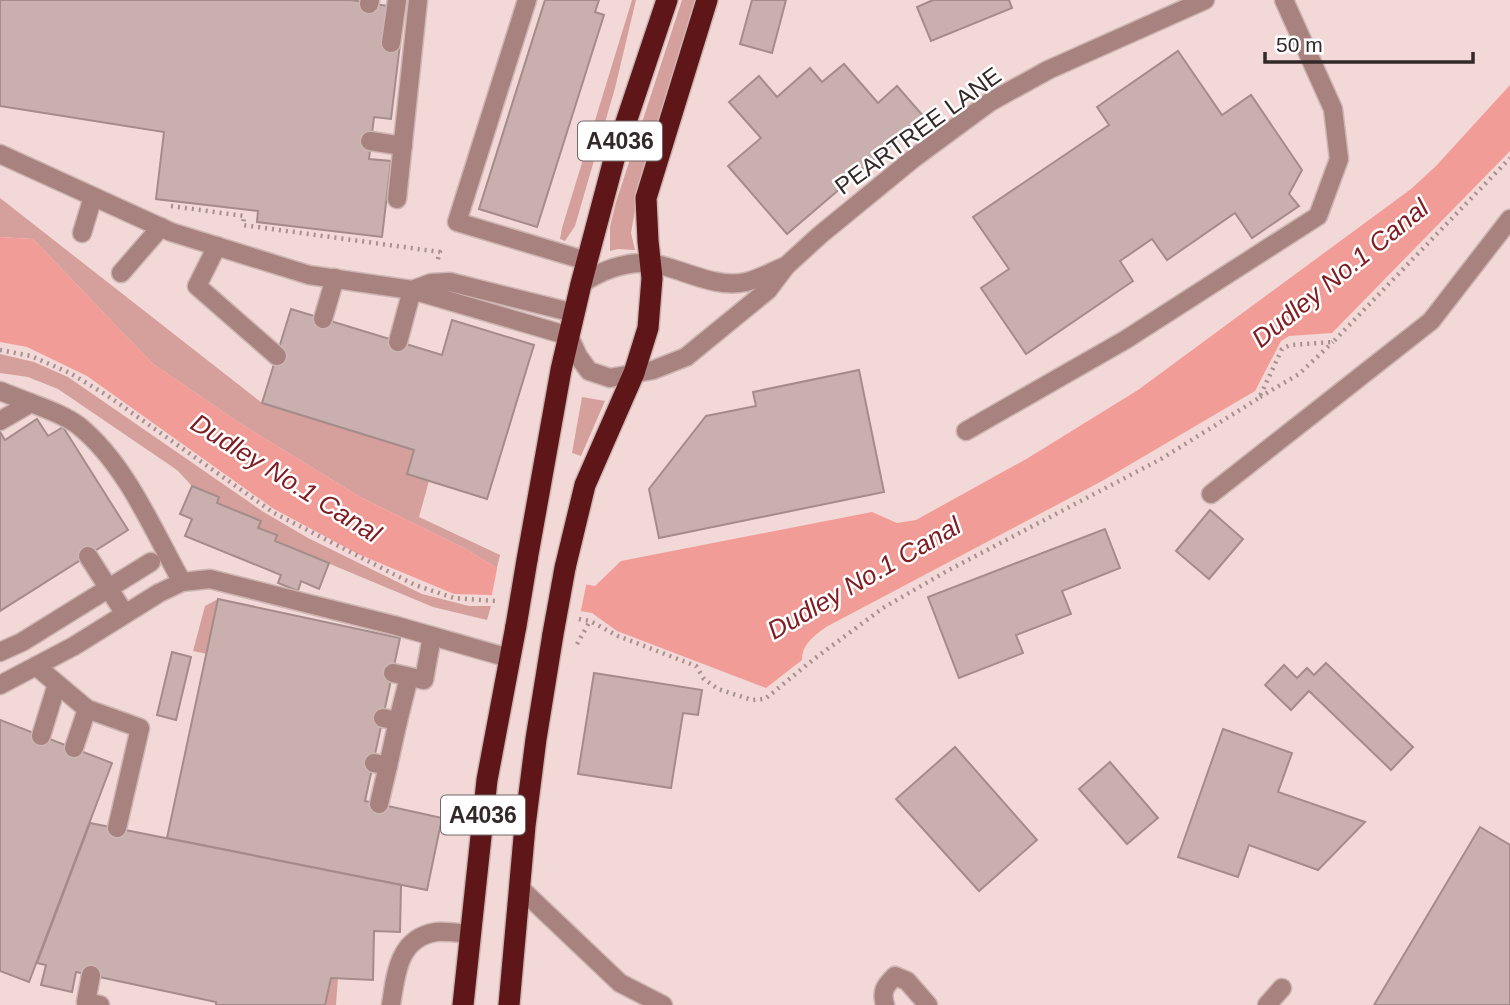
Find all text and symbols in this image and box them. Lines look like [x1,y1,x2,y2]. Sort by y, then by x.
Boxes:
scale bar [1265,21,1473,65]
text: 50 m [1276,33,1323,56]
street label: PEARTREE LANE [830,61,1006,200]
road number: A4036 [578,122,662,160]
water label: Dudley No.1 Canal [1246,192,1435,353]
water label: Dudley No.1 Canal [186,407,388,549]
water label: Dudley No.1 Canal [762,510,967,646]
road number: A4036 [441,796,525,834]

